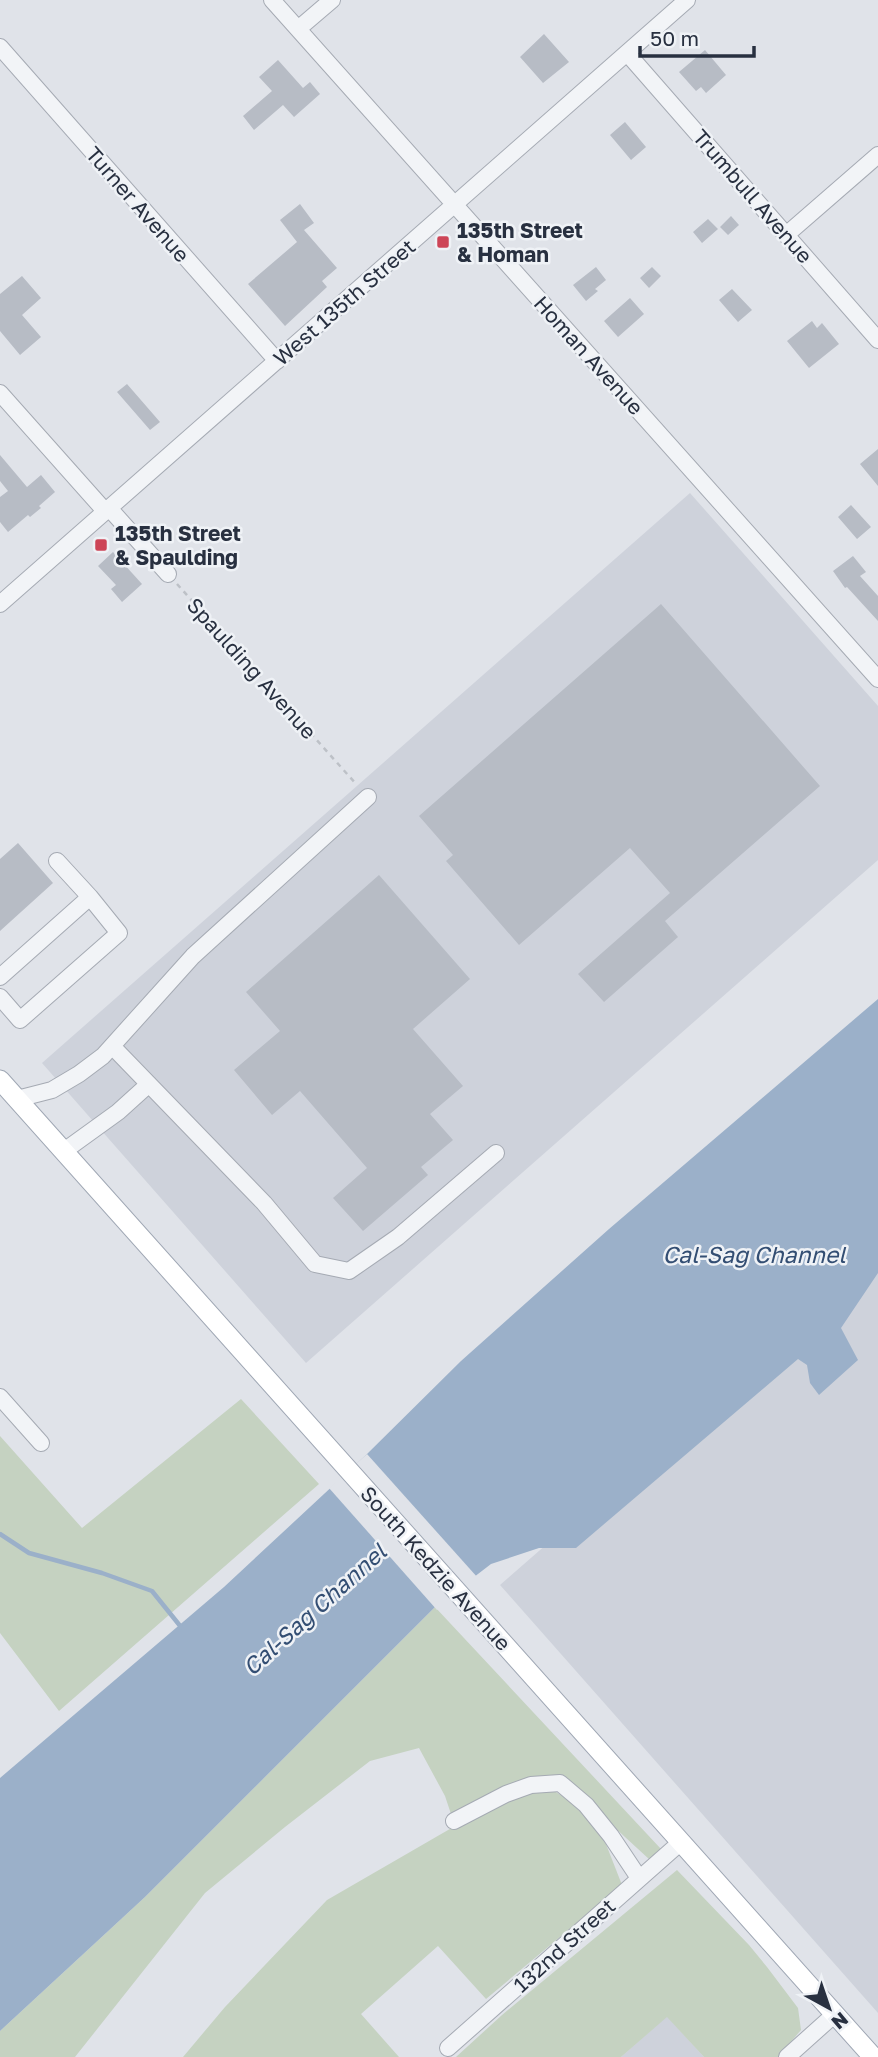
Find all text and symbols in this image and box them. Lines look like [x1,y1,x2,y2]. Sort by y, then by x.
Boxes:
scale bar [640,14,754,58]
text: 50 m [650,25,699,51]
street label: Trumbull Avenue [688,124,818,268]
street label: Turner Avenue [81,141,195,267]
place label: 135th Street & Homan [457,217,583,267]
street label: West 135th Street [268,233,420,371]
marker: 135th Street & Homan [435,234,451,250]
street label: Homan Avenue [529,290,649,420]
place label: 135th Street & Spaulding [115,520,241,570]
marker: 135th Street & Spaulding [93,537,109,553]
street label: Spaulding Avenue [182,592,322,744]
water label: Cal-Sag Channel [662,1240,847,1268]
street label: South Kedzie Avenue [355,1480,517,1656]
water label: Cal-Sag Channel [237,1536,393,1681]
street label: 132nd Street [508,1893,620,1997]
north arrow [794,1973,864,2043]
text: N [827,2008,853,2035]

